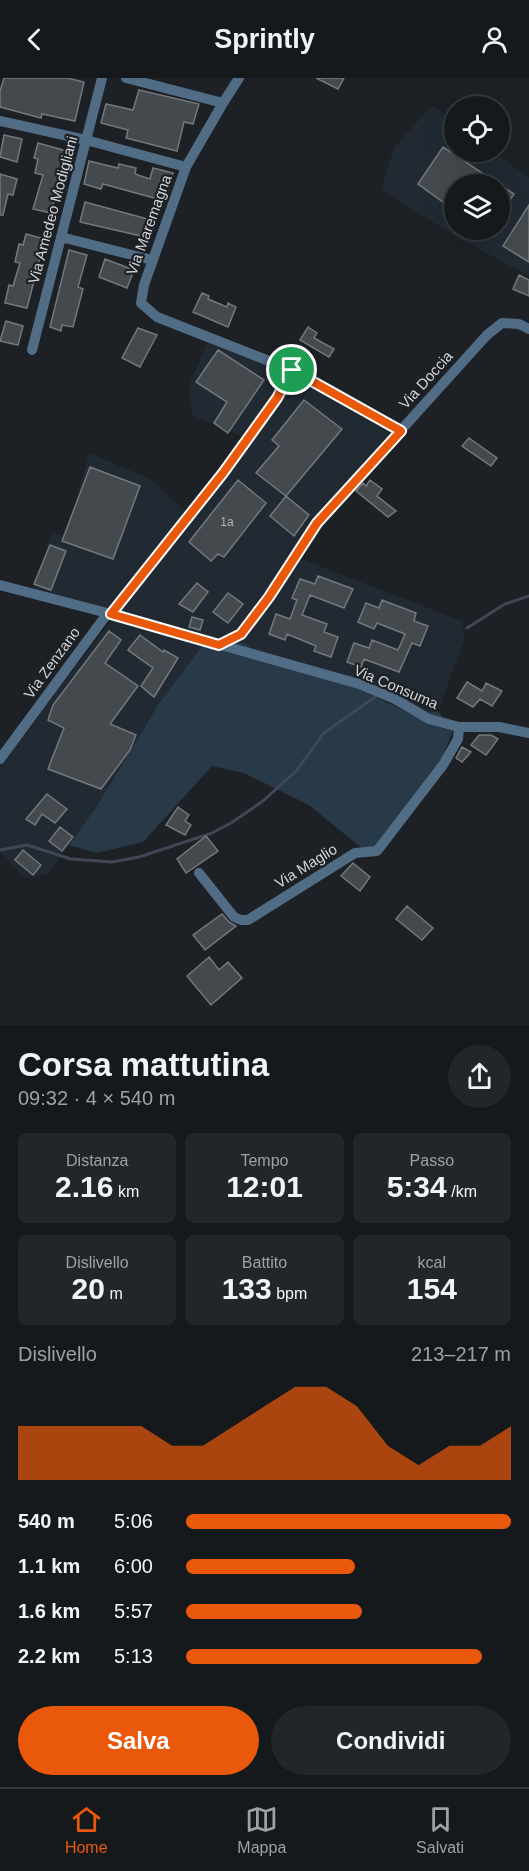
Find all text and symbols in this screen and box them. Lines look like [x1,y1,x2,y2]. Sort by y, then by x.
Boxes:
icon: back [18,23,51,56]
icon: person [478,23,511,56]
text: Sprintly [214,24,315,54]
map controls [444,96,510,240]
button: locate [444,96,510,162]
street label: Via Amedeo Modigliani [25,134,80,286]
street label: Via Maremagna [122,172,175,277]
button: layers [444,174,510,240]
pin [266,344,317,395]
street label: Via Doccia [395,347,456,412]
icon: arrive [275,353,308,386]
house number: 1a [220,515,234,529]
street label: Via Zenzano [20,624,83,702]
street label: Via Consuma [352,661,441,712]
street label: Via Maglio [272,840,340,891]
button: share [448,1045,511,1108]
text: Corsa mattutina [18,1046,269,1083]
text: 09:32 · 4 × 540 m [18,1087,175,1109]
text: Distanza [66,1152,128,1169]
text: Tempo [240,1152,289,1169]
text: Passo [410,1152,454,1169]
text: 2.16 [55,1170,113,1203]
text: 12:01 [226,1170,303,1203]
text: 5:34 [387,1170,447,1203]
text: km [113,1183,139,1200]
text: /km [447,1183,477,1200]
text: Dislivello [66,1254,129,1271]
text: Battito [242,1254,287,1271]
text: kcal [418,1254,446,1271]
text: 20 [72,1272,105,1305]
text: 133 [222,1272,272,1305]
text: 154 [407,1272,457,1305]
text: m [105,1285,123,1302]
text: bpm [272,1285,307,1302]
text: Dislivello [18,1343,97,1365]
text: 213–217 m [411,1343,511,1365]
text: 540 m [18,1510,75,1532]
text: 5:06 [114,1510,153,1532]
text: 1.1 km [18,1555,80,1577]
text: 6:00 [114,1555,153,1577]
text: 1.6 km [18,1600,80,1622]
text: 5:57 [114,1600,153,1622]
text: 2.2 km [18,1645,80,1667]
text: 5:13 [114,1645,153,1667]
button: Salva [18,1706,259,1775]
button: Condividi [271,1706,511,1775]
tab: Home [65,1803,108,1857]
tab: Mappa [237,1803,286,1857]
tab: Salvati [416,1803,464,1857]

